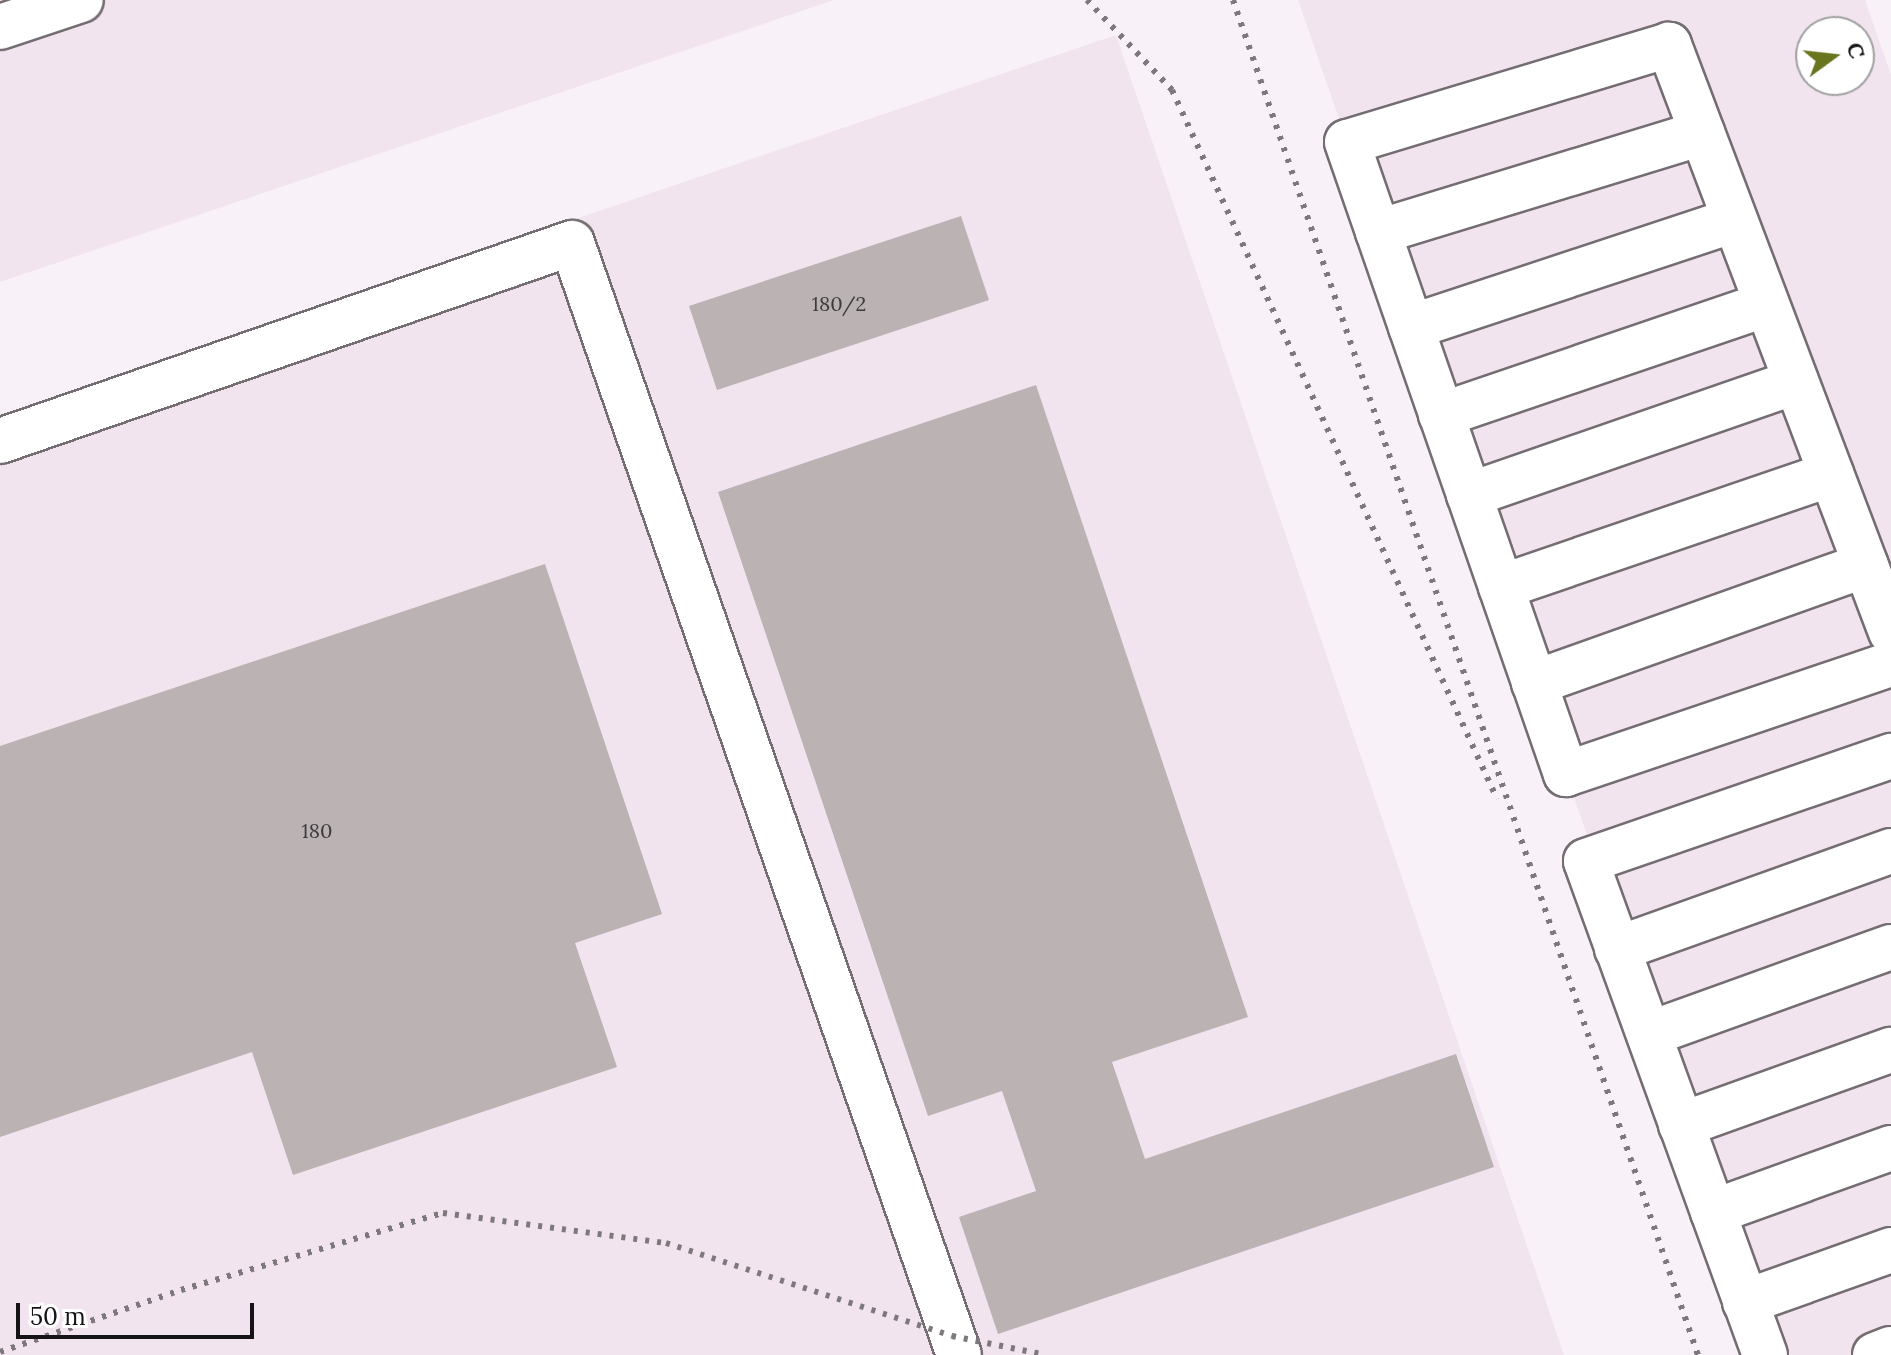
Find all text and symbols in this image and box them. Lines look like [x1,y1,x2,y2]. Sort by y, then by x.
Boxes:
north arrow [1795,16,1875,96]
text: С [1841,39,1872,61]
house number: 180/2 [812,291,866,315]
house number: 180 [302,818,332,842]
scale bar [20,1287,258,1337]
text: 50 m [30,1301,86,1332]

